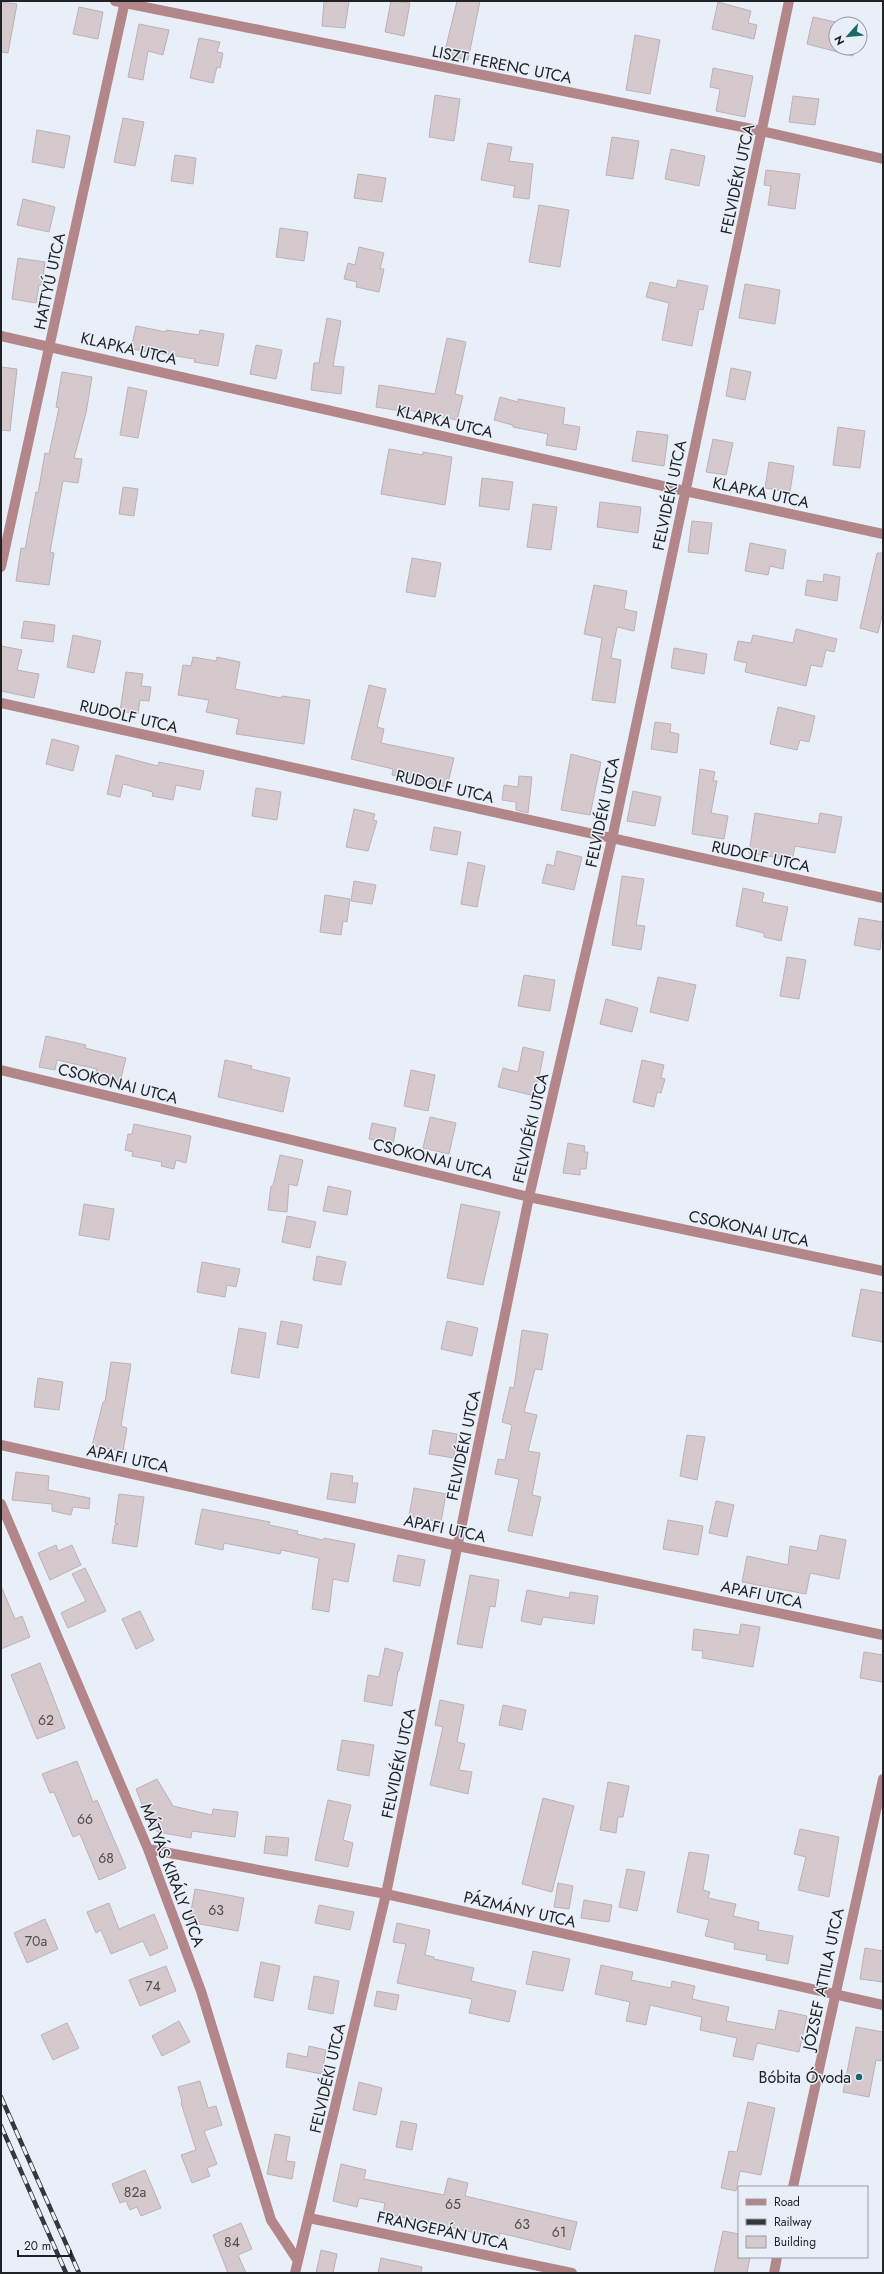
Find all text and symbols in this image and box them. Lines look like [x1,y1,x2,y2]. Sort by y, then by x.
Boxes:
north arrow [828,16,868,56]
text: N [830,33,848,48]
street label: LISZT FERENC UTCA [430,40,574,89]
street label: FELVIDÉKI UTCA [715,121,760,236]
street label: HATTYÚ UTCA [28,230,71,332]
street label: KLAPKA UTCA [78,326,180,371]
street label: KLAPKA UTCA [394,399,496,444]
street label: FELVIDÉKI UTCA [647,437,692,552]
street label: KLAPKA UTCA [710,471,812,514]
street label: RUDOLF UTCA [77,694,181,739]
street label: FELVIDÉKI UTCA [580,754,625,869]
street label: RUDOLF UTCA [393,764,497,809]
street label: RUDOLF UTCA [709,835,813,878]
street label: CSOKONAI UTCA [55,1057,181,1110]
street label: FELVIDÉKI UTCA [507,1070,554,1185]
street label: CSOKONAI UTCA [370,1132,496,1185]
street label: CSOKONAI UTCA [686,1204,812,1253]
street label: FELVIDÉKI UTCA [441,1387,486,1502]
street label: APAFI UTCA [85,1439,172,1479]
street label: APAFI UTCA [402,1509,489,1549]
street label: APAFI UTCA [719,1575,806,1615]
street label: FELVIDÉKI UTCA [376,1705,421,1820]
house number: 62 [38,1710,54,1730]
street label: MÁTYÁS KIRÁLY UTCA [135,1800,211,1951]
house number: 66 [77,1809,93,1829]
house number: 68 [98,1848,114,1868]
street label: PÁZMÁNY UTCA [461,1885,579,1934]
house number: 63 [208,1900,224,1920]
street label: JÓZSEF ATTILA UTCA [797,1905,850,2054]
house number: 70a [25,1931,47,1951]
house number: 74 [145,1976,161,1996]
street label: FELVIDÉKI UTCA [304,2020,351,2135]
place label: Bóbita Óvoda [758,2066,851,2089]
marker: Bóbita Óvoda [854,2072,864,2082]
house number: 82a [124,2182,146,2202]
legend [738,2186,868,2258]
text: Road [774,2193,800,2211]
house number: 65 [445,2194,461,2214]
street label: FRANGEPÁN UTCA [375,2205,511,2256]
text: Railway [774,2213,812,2231]
house number: 63 [514,2214,530,2234]
house number: 61 [552,2222,566,2242]
scale bar [18,2232,71,2258]
house number: 84 [224,2232,240,2252]
text: Building [774,2233,816,2251]
text: 20 m [24,2237,51,2255]

